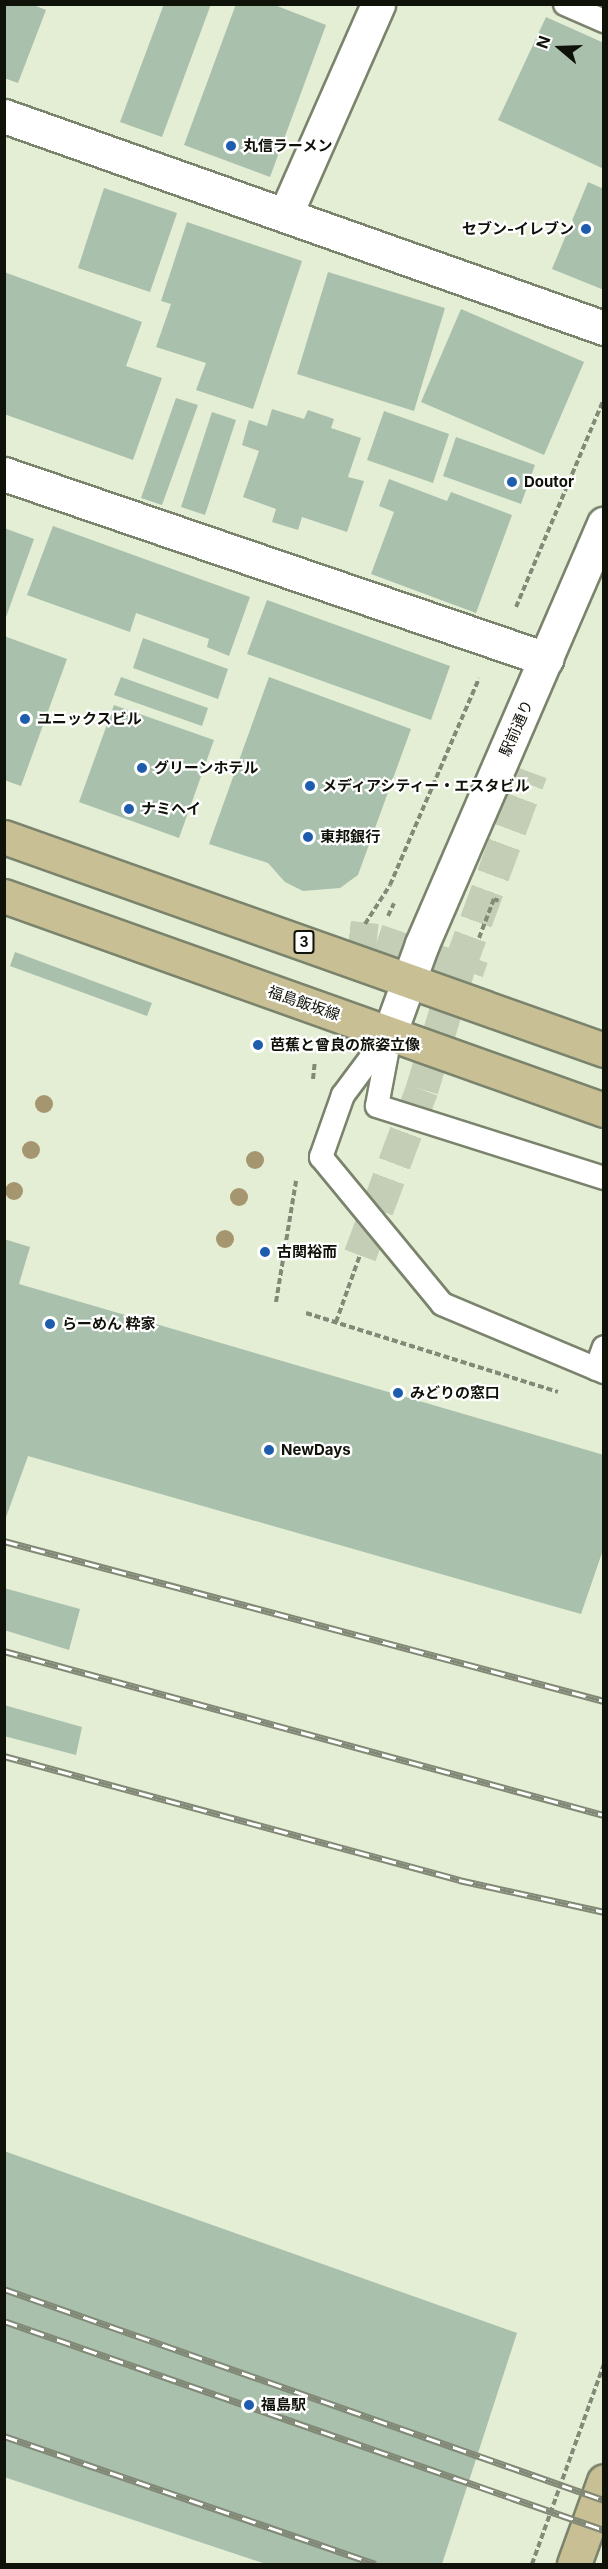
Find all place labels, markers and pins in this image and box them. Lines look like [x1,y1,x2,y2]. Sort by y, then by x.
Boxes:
place label: 丸信ラーメン [243,137,333,155]
marker: 丸信ラーメン [224,139,238,153]
place label: セブン-イレブン [462,220,574,238]
marker: セブン-イレブン [579,222,593,236]
place label: Doutor [524,473,574,491]
marker: Doutor [505,475,519,489]
place label: ユニックスビル [37,710,142,728]
marker: ユニックスビル [18,712,32,726]
place label: グリーンホテル [154,759,259,777]
marker: グリーンホテル [135,761,149,775]
place label: メディアシティー・エスタビル [322,777,532,795]
marker: メディアシティー・エスタビル [303,779,317,793]
place label: ナミヘイ [141,800,201,818]
marker: ナミヘイ [122,802,136,816]
place label: 東邦銀行 [320,828,380,846]
marker: 東邦銀行 [301,830,315,844]
place label: 芭蕉と曾良の旅姿立像 [270,1036,420,1054]
marker: 芭蕉と曾良の旅姿立像 [251,1038,265,1052]
place label: 古関裕而 [277,1243,337,1261]
marker: 古関裕而 [258,1245,272,1259]
place label: らーめん 粋家 [62,1315,156,1333]
marker: らーめん 粋家 [43,1317,57,1331]
place label: みどりの窓口 [410,1384,500,1402]
marker: みどりの窓口 [391,1386,405,1400]
place label: NewDays [281,1441,351,1459]
marker: NewDays [262,1443,276,1457]
place label: 福島駅 [261,2396,306,2414]
marker: 福島駅 [242,2398,256,2412]

